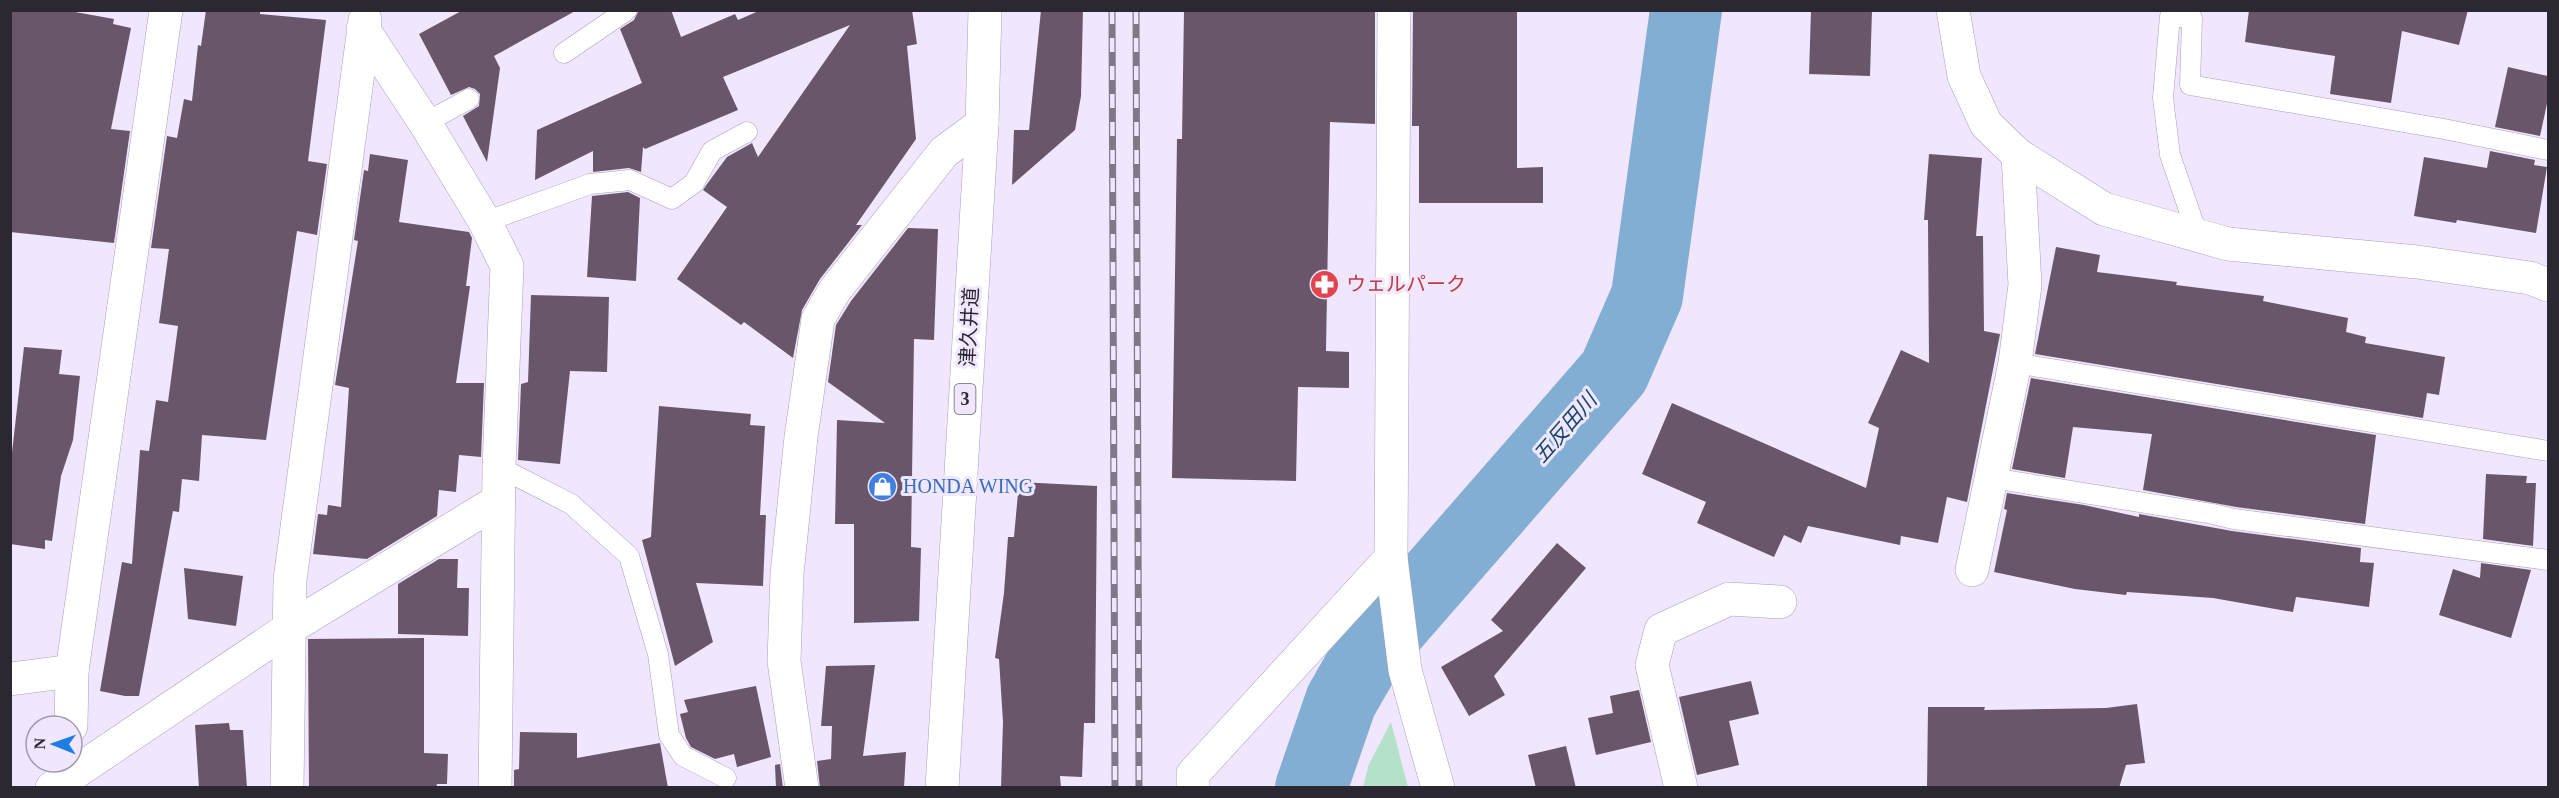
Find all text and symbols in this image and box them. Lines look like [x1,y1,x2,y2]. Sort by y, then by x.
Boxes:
pharmacy icon: ウェルパーク [1309,268,1341,300]
place label: ウェルパーク [1346,273,1466,295]
street label: 津久井道 [956,286,982,368]
road number: 3 [954,384,976,414]
water label: 五反田川 [1528,387,1603,468]
shop icon: HONDA WING [866,470,898,502]
place label: HONDA WING [903,475,1033,497]
north arrow [24,714,84,774]
text: N [31,737,48,750]

